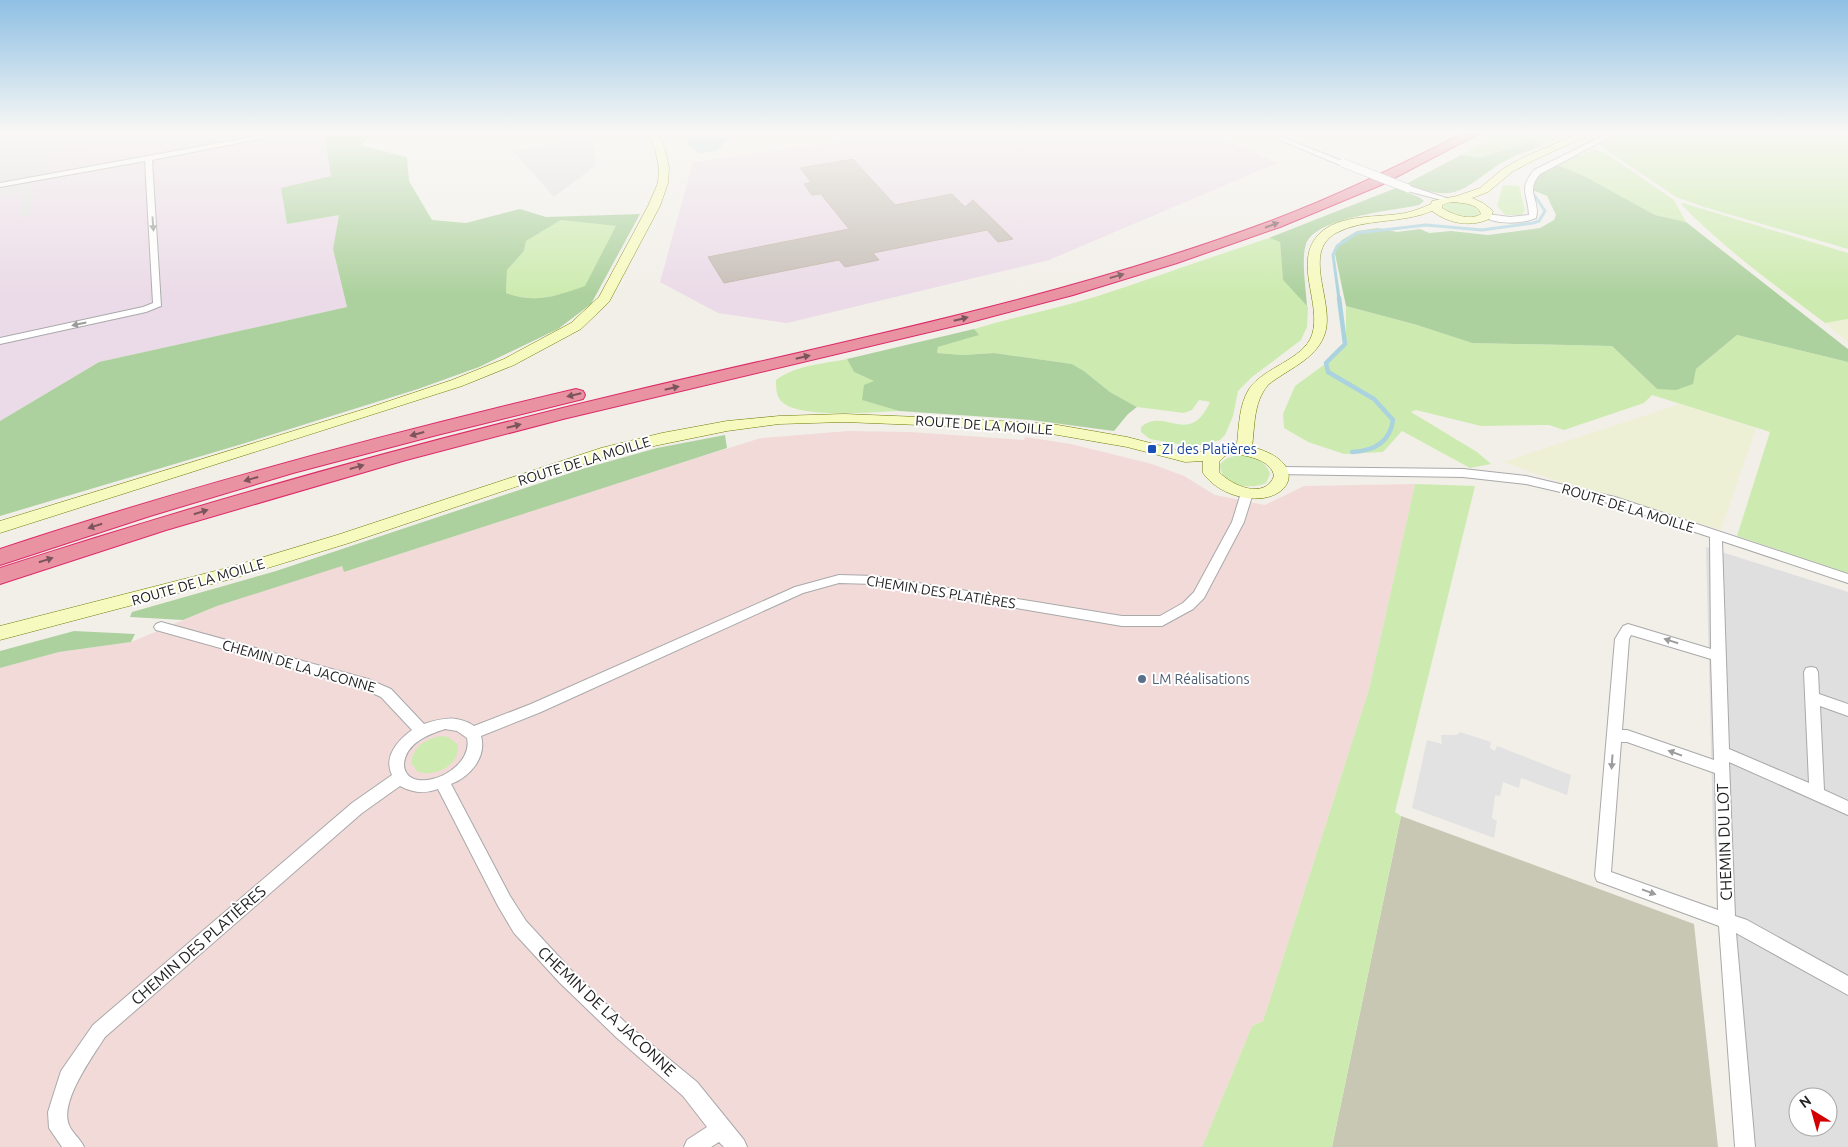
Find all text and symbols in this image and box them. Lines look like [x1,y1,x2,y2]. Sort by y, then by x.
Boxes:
one-way arrow [150,217,158,233]
one-way arrow [1264,221,1279,228]
one-way arrow [1110,272,1125,280]
one-way arrow [953,315,968,323]
one-way arrow [71,320,87,328]
one-way arrow [795,353,810,361]
one-way arrow [664,384,679,392]
one-way arrow [567,391,582,399]
street label: ROUTE DE LA MOILLE [915,412,1053,438]
one-way arrow [506,422,521,430]
one-way arrow [409,430,424,438]
street label: ROUTE DE LA MOILLE [516,433,652,489]
place label: ZI des Platières [1162,441,1257,457]
marker: ZI des Platières [1146,443,1158,455]
one-way arrow [350,462,365,470]
one-way arrow [243,476,258,484]
street label: ROUTE DE LA MOILLE [1560,480,1696,536]
one-way arrow [194,507,209,515]
one-way arrow [87,522,102,530]
street label: ROUTE DE LA MOILLE [130,555,266,609]
one-way arrow [39,556,54,564]
street label: CHEMIN DES PLATIÈRES [865,571,1017,612]
street label: CHEMIN DE LA JACONNE [220,636,378,696]
one-way arrow [1663,637,1678,645]
place label: LM Réalisations [1152,671,1250,687]
marker: LM Réalisations [1136,673,1148,685]
one-way arrow [1667,749,1682,757]
one-way arrow [1608,755,1616,771]
street label: CHEMIN DU LOT [1713,783,1735,901]
street label: CHEMIN DES PLATIÈRES [126,880,269,1008]
one-way arrow [1641,889,1656,896]
street label: CHEMIN DE LA JACONNE [534,942,680,1080]
north arrow [1788,1087,1838,1137]
text: N [1796,1092,1814,1111]

